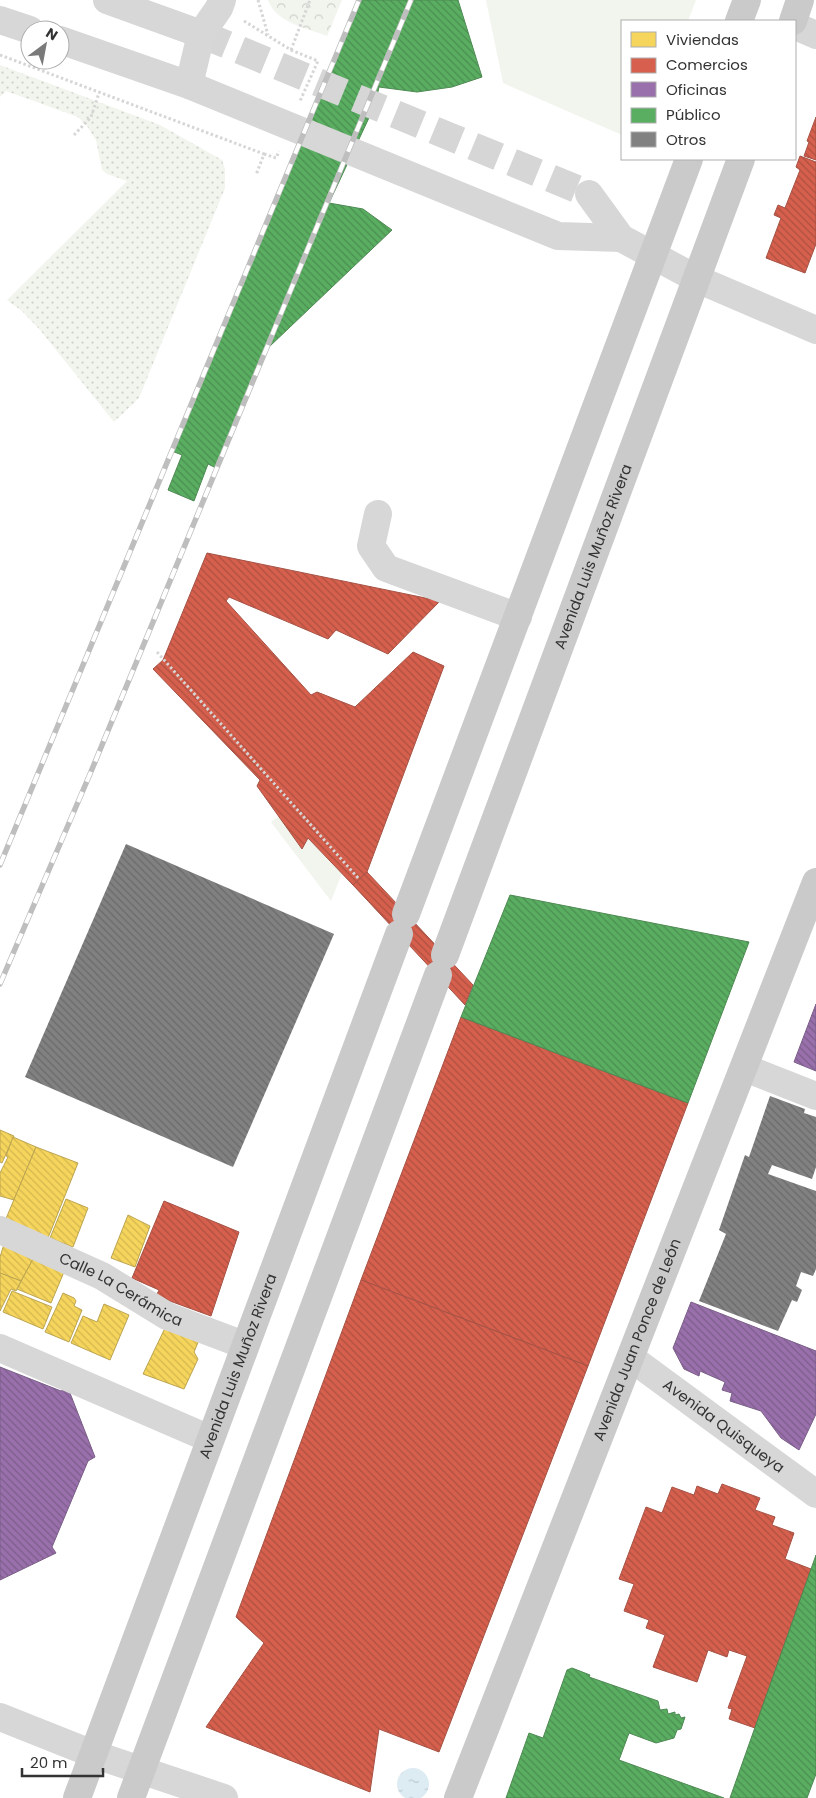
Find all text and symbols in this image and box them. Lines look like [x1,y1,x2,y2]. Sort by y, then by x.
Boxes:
north arrow [20,20,70,70]
legend [621,20,796,160]
text: N [42,23,62,45]
text: Viviendas [666,29,739,50]
text: Comercios [666,54,748,75]
text: Oficinas [666,79,727,100]
text: Público [666,104,721,125]
text: Otros [666,129,706,150]
street label: Avenida Luis Muñoz Rivera [549,461,637,652]
street label: Avenida Juan Ponce de León [588,1235,686,1444]
street label: Calle La Cerámica [56,1247,186,1331]
street label: Avenida Luis Muñoz Rivera [193,1270,282,1461]
street label: Avenida Quisqueya [659,1374,789,1477]
scale bar [22,1746,104,1778]
text: 20 m [30,1752,68,1773]

